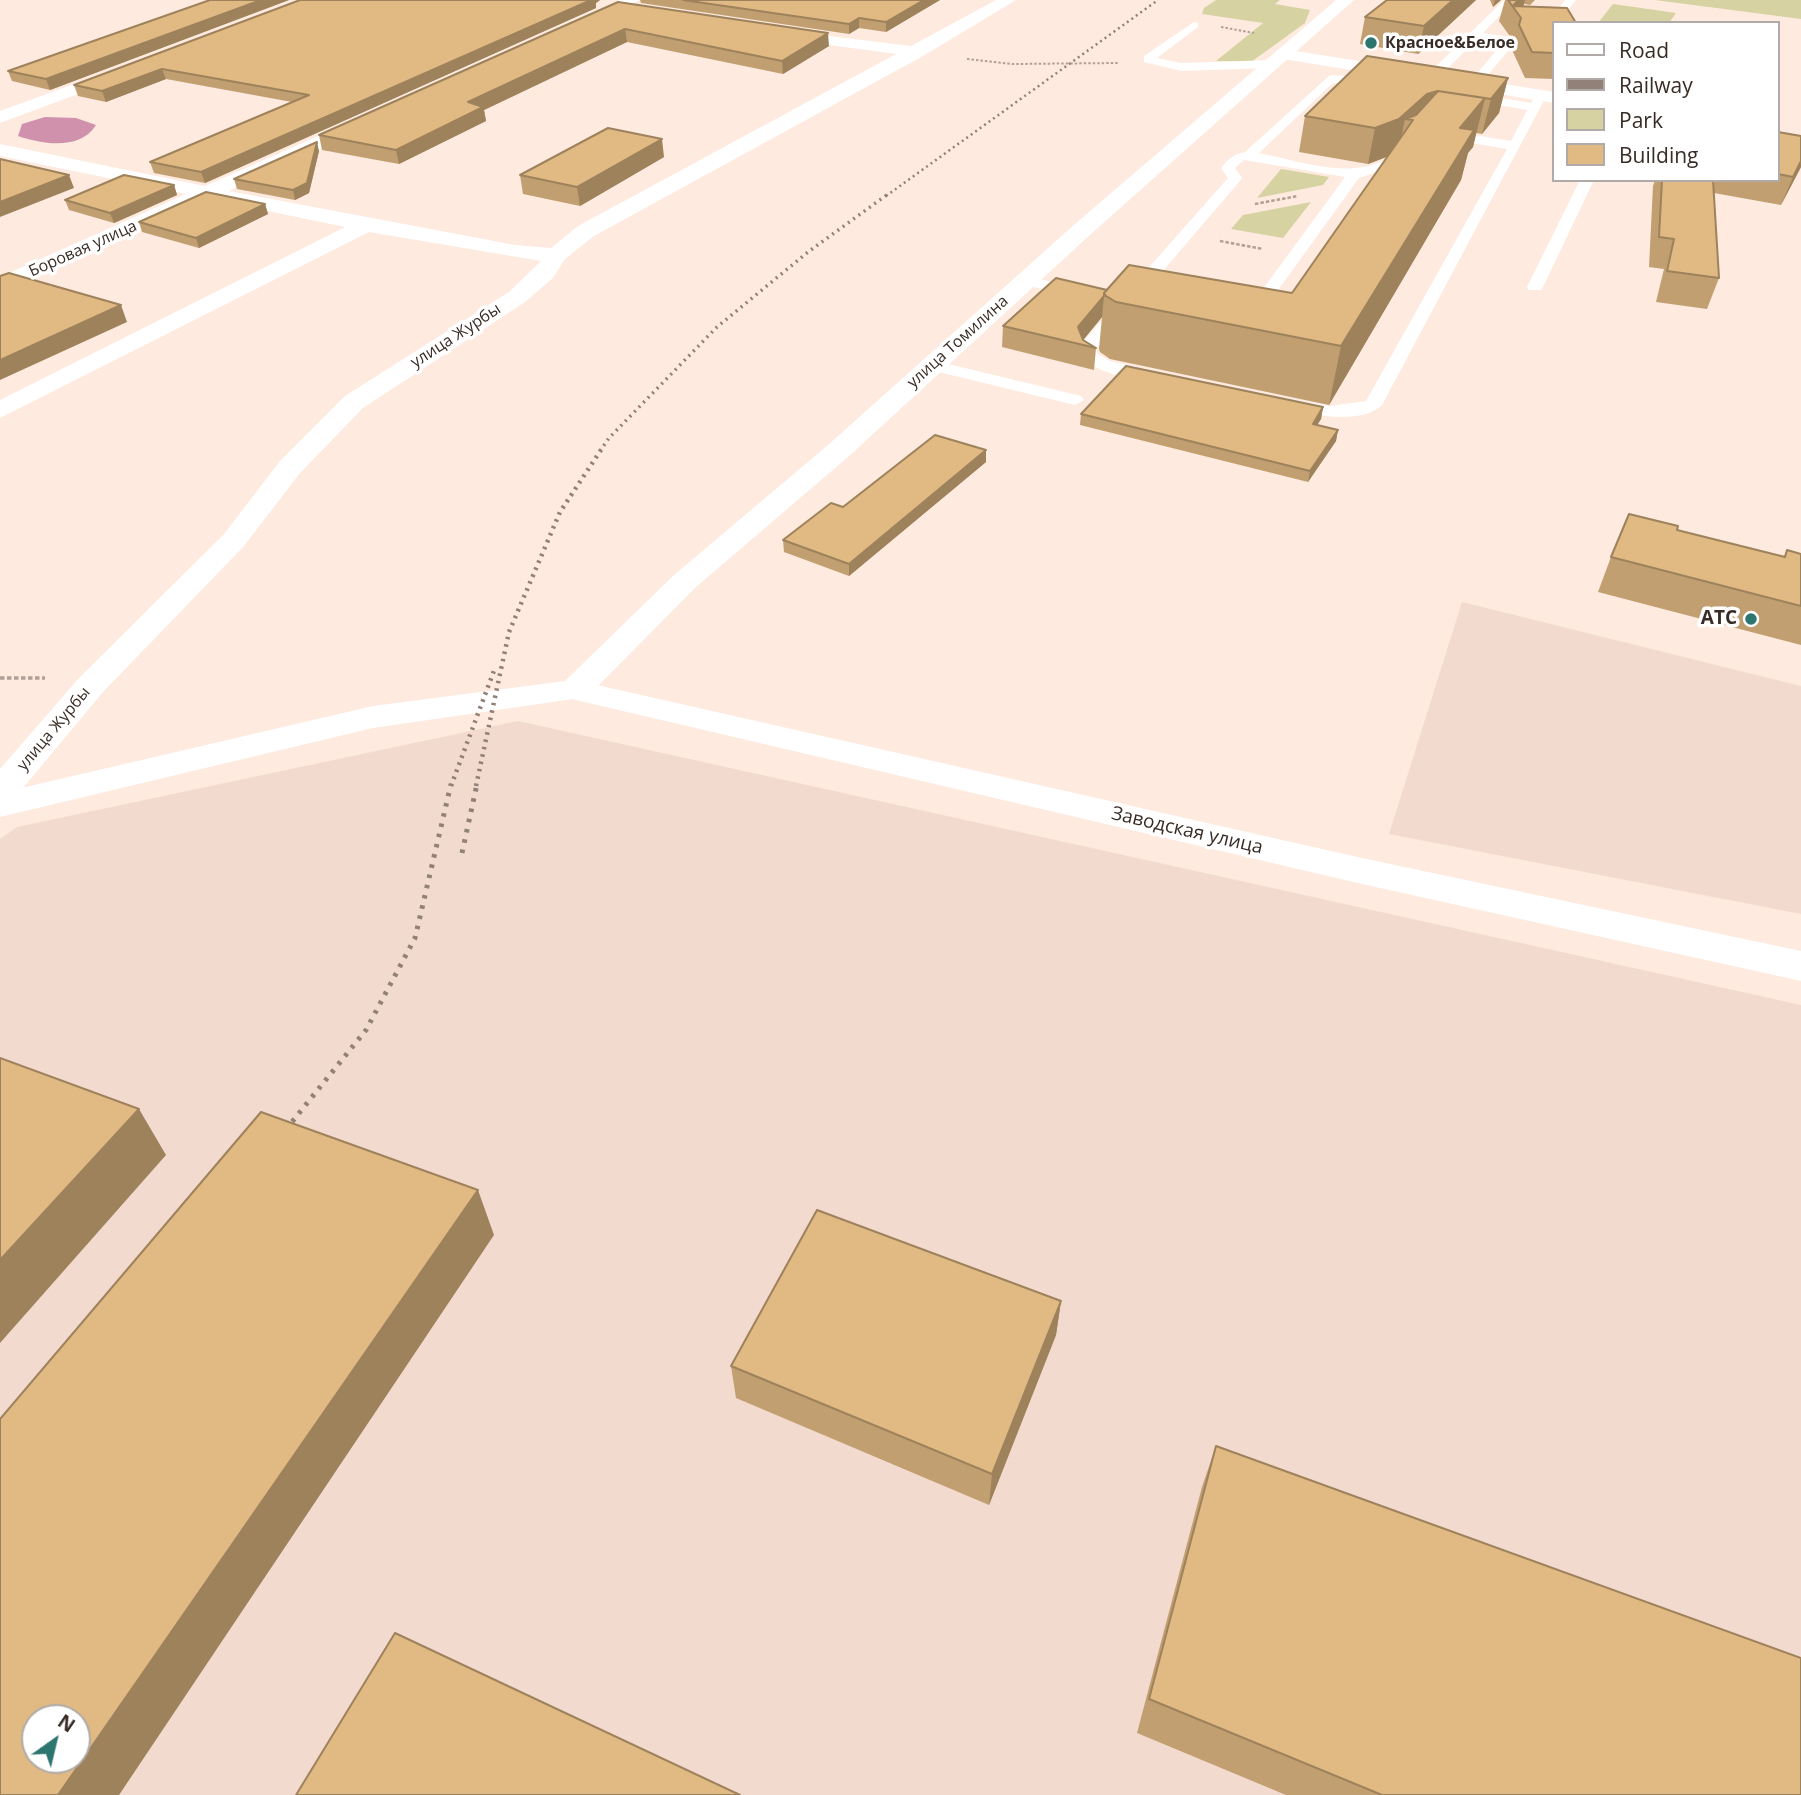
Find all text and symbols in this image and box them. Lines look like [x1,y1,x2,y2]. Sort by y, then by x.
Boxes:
legend [1552,21,1780,182]
place label: Красное&Белое [1385,33,1515,53]
marker: Красное&Белое [1363,35,1379,51]
text: Road [1619,36,1669,64]
text: Railway [1619,71,1693,99]
text: Park [1619,106,1663,134]
text: Building [1619,141,1698,169]
street label: Боровая улица [26,217,140,281]
street label: улица Томилина [904,292,1012,392]
street label: улица Журбы [407,300,505,372]
place label: АТС [1701,608,1737,630]
marker: АТС [1743,611,1759,627]
street label: улица Журбы [13,683,95,775]
street label: Заводская улица [1109,802,1265,860]
north arrow [21,1704,91,1774]
text: N [53,1708,80,1738]

